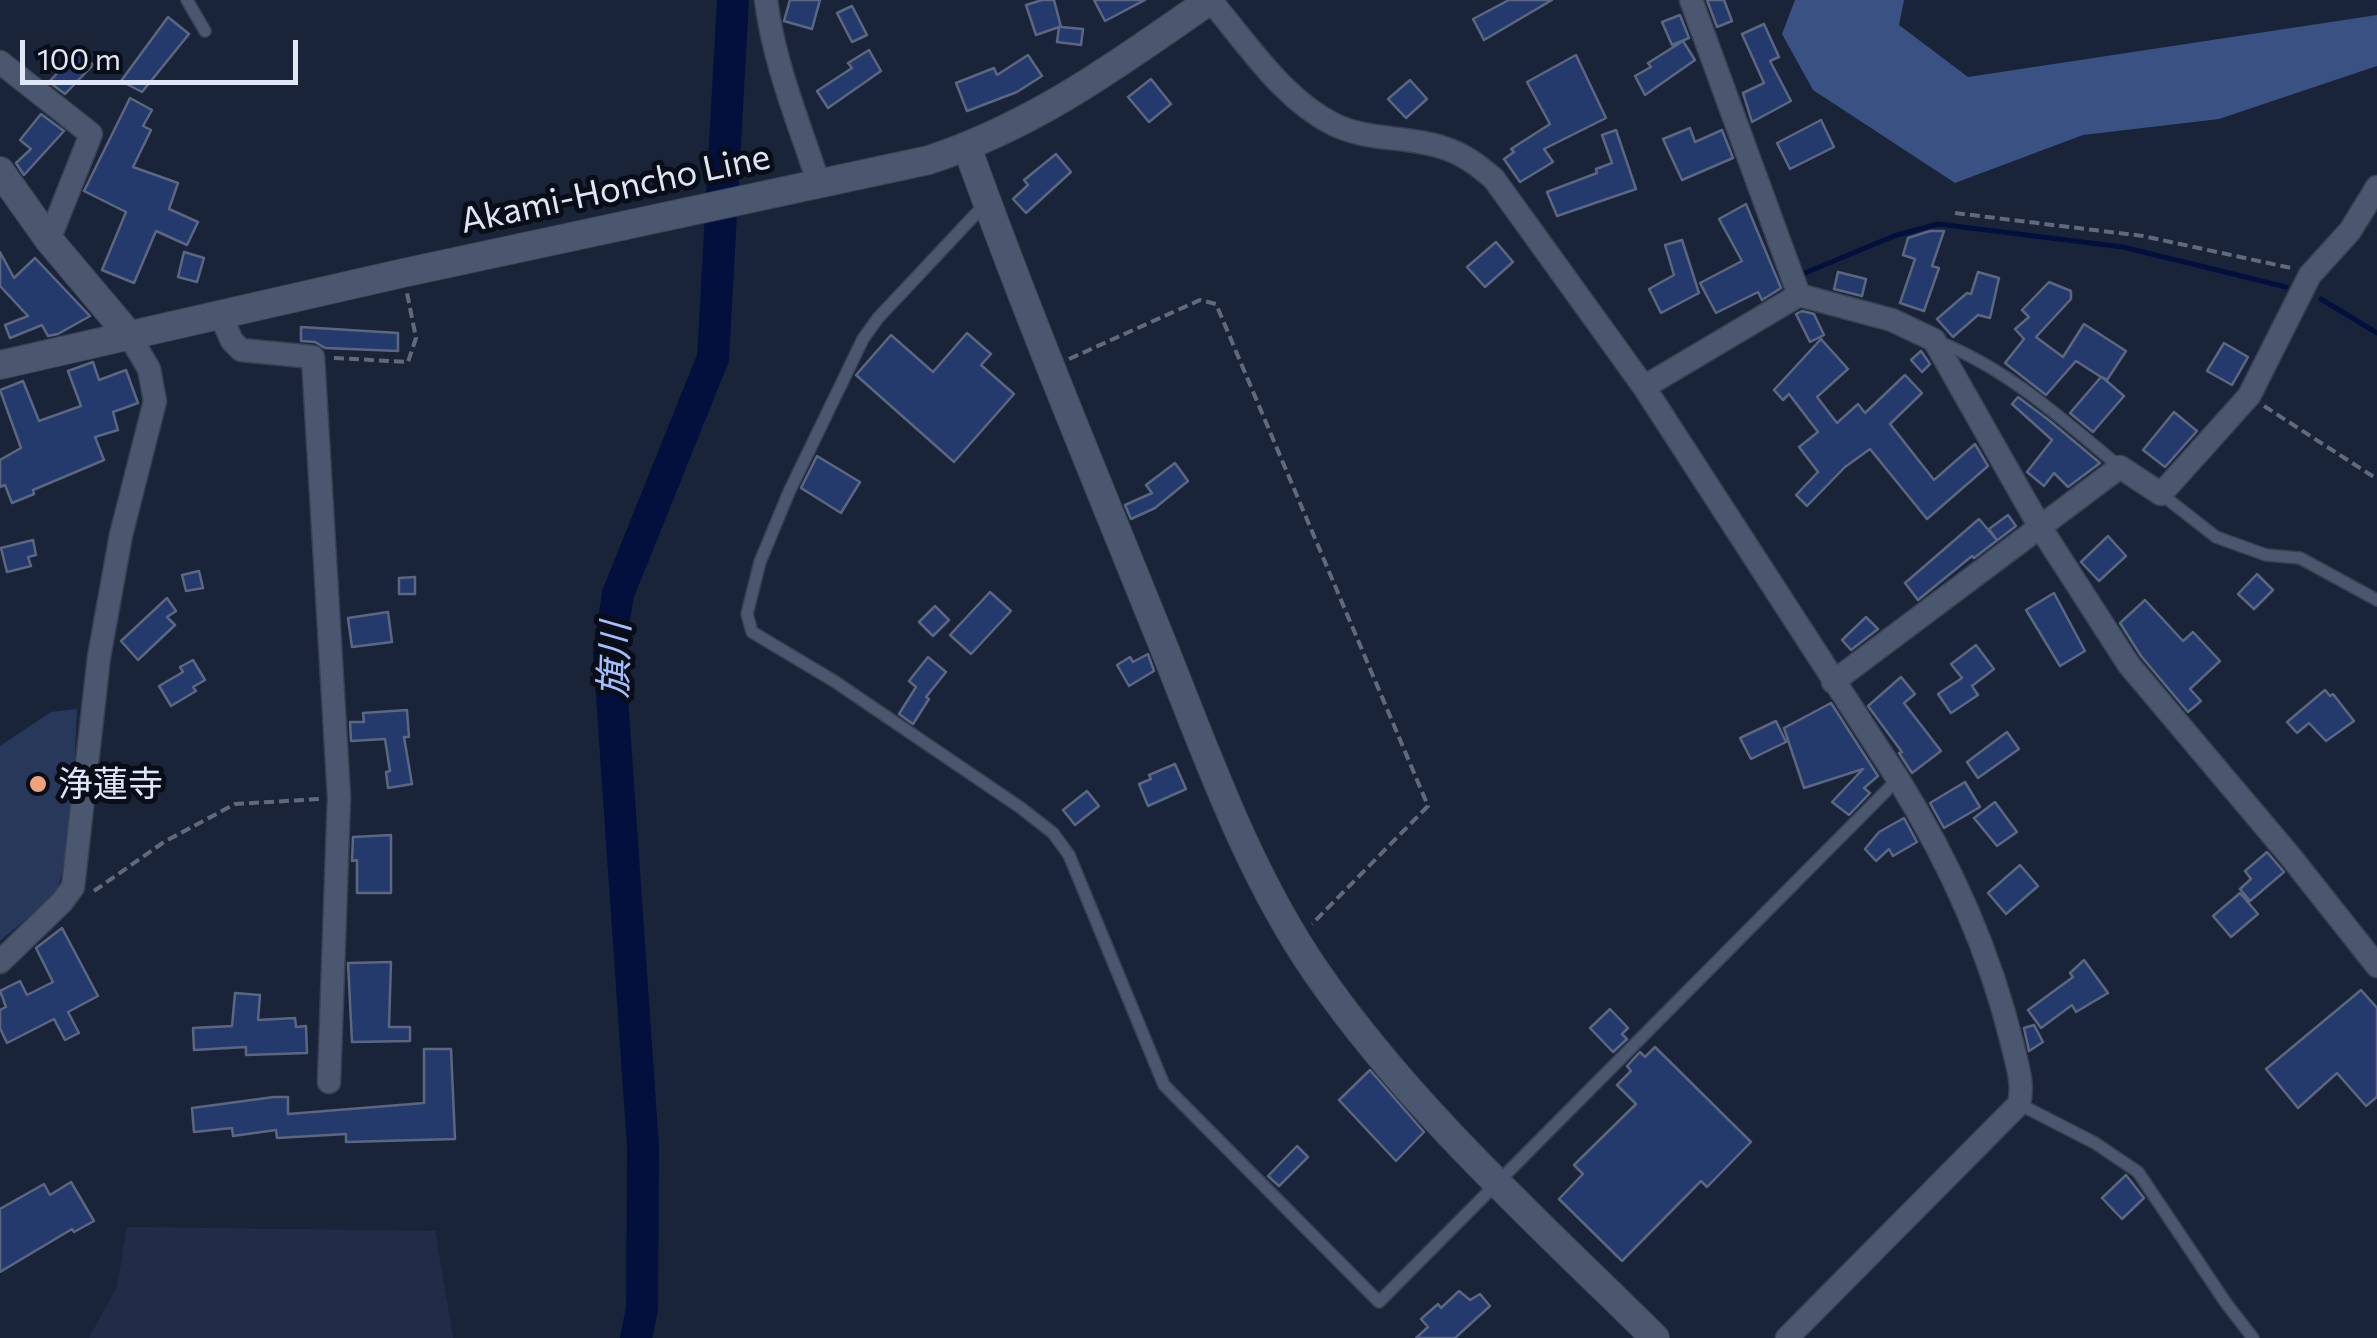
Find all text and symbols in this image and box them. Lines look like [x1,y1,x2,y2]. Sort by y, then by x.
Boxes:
scale bar [25,20,302,82]
text: 100 m [37,39,121,76]
street label: Akami-Honcho Line [456,136,774,242]
water label: 旗川 [591,621,639,699]
place label: 浄蓮寺 [58,763,163,805]
marker: 浄蓮寺 [27,773,49,795]

